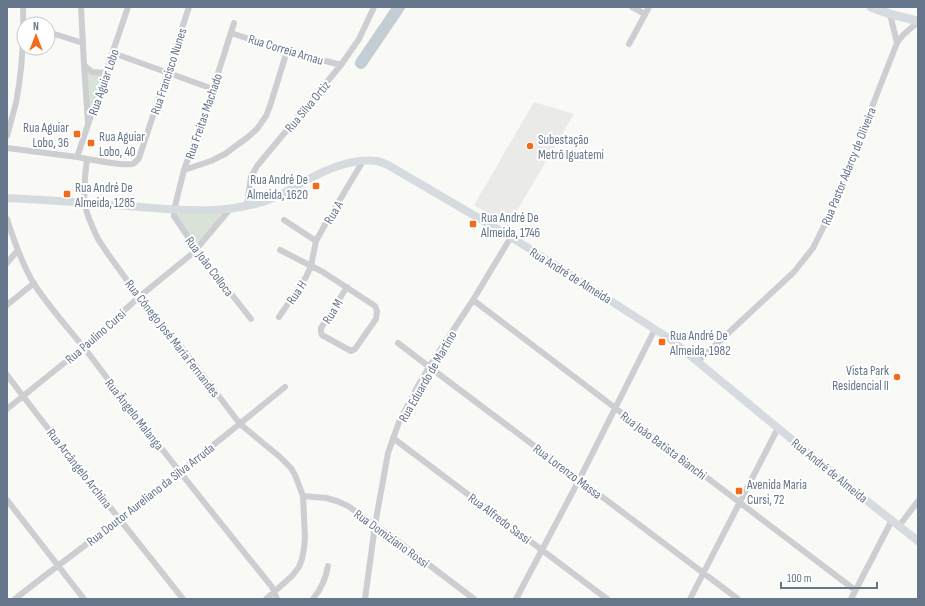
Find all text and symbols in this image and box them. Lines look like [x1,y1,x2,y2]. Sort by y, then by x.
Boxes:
north arrow [16,16,56,56]
text: N [33,20,39,33]
street label: Rua Francisco Nunes [147,26,191,117]
street label: Rua Correia Arnau [246,31,325,69]
street label: Rua Aguiar Lobo [85,47,123,118]
street label: Rua Freitas Machado [182,71,226,161]
street label: Rua Silva Ortiz [282,77,334,136]
street label: Rua Pastor Adarcy de Oliveira [818,105,880,228]
place label: Rua Aguiar Lobo, 36 [23,120,69,151]
marker: Rua Aguiar Lobo, 36 [72,129,82,139]
place label: Rua Aguiar Lobo, 40 [99,129,145,160]
place label: Subestação Metrô Iguatemi [538,132,604,163]
marker: Rua Aguiar Lobo, 40 [86,138,96,148]
marker: Subestação Metrô Iguatemi [525,141,535,151]
place label: Rua André De Almeida, 1620 [246,172,308,203]
place label: Rua André De Almeida, 1285 [74,180,135,211]
marker: Rua André De Almeida, 1620 [311,181,321,191]
marker: Rua André De Almeida, 1285 [62,189,72,199]
street label: Rua A [321,198,347,227]
place label: Rua André De Almeida, 1746 [480,210,541,241]
marker: Rua André De Almeida, 1746 [468,219,478,229]
street label: Rua João Colloca [181,233,237,300]
street label: Rua André de Almeida [527,244,614,307]
street label: Rua Cônego José Maria Fernandes [121,277,223,401]
street label: Rua H [283,278,310,307]
street label: Rua M [319,296,347,327]
street label: Rua Paulino Cursi [62,306,129,367]
street label: Rua Eduardo de Martino [395,328,460,425]
place label: Rua André De Almeida, 1982 [669,328,731,359]
marker: Rua André De Almeida, 1982 [657,337,667,347]
place label: Vista Park Residencial II [832,363,889,394]
marker: Vista Park Residencial II [892,372,902,382]
street label: Rua Ângelo Malanga [101,376,167,453]
street label: Rua João Batista Bianchi [617,408,710,483]
street label: Rua Arcângelo Archina [43,426,115,512]
street label: Rua André de Almeida [788,435,871,506]
street label: Rua Doutor Aureliano da Silva Arruda [84,440,218,550]
street label: Rua Lorenzo Massa [530,441,605,503]
place label: Avenida Maria Cursi, 72 [746,477,807,508]
marker: Avenida Maria Cursi, 72 [734,486,744,496]
street label: Rua Alfredo Sassi [465,490,534,548]
street label: Rua Domiziano Rossi [351,506,432,571]
scale bar [781,564,877,590]
text: 100 m [787,571,812,586]

